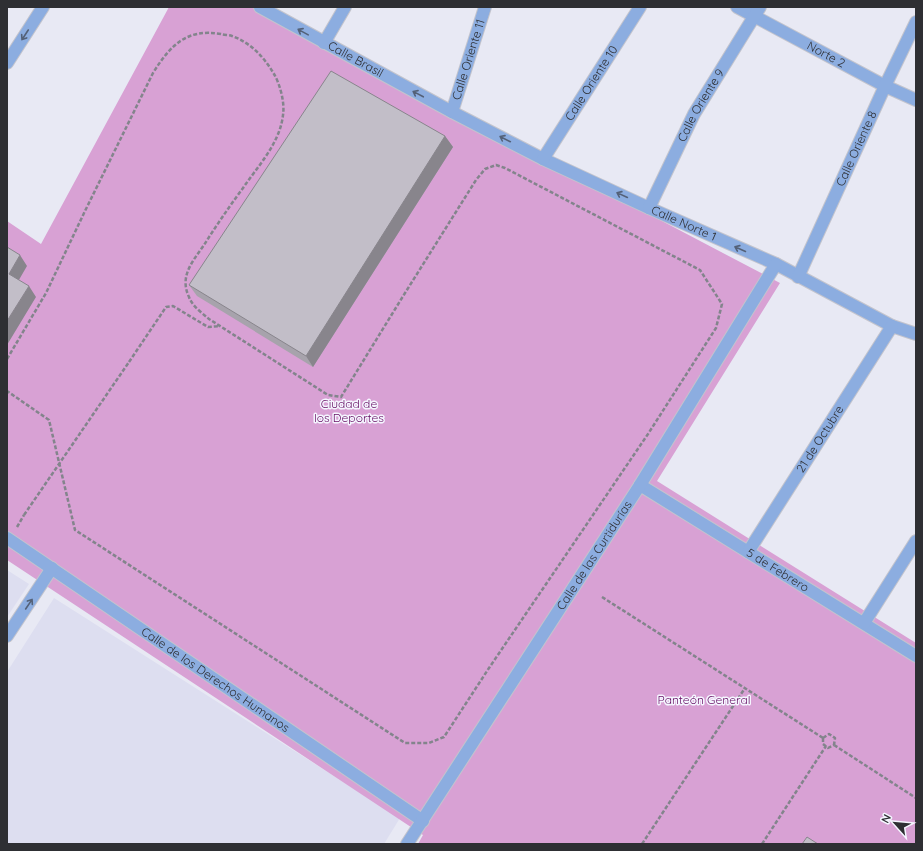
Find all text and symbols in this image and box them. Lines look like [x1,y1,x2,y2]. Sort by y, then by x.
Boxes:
street label: Calle Oriente 11 [448,17,488,102]
one-way arrow [298,27,310,35]
one-way arrow [21,29,29,40]
street label: Calle Brasil [325,38,386,80]
street label: Norte 2 [805,38,848,71]
street label: Calle Oriente 10 [561,42,621,123]
street label: Calle Oriente 9 [674,66,727,144]
one-way arrow [412,89,424,97]
street label: Calle Oriente 8 [832,108,880,189]
one-way arrow [499,135,511,142]
one-way arrow [616,191,628,198]
street label: Calle Norte 1 [649,202,719,244]
one-way arrow [735,244,747,252]
park label: Ciudad de los Deportes [314,396,384,425]
street label: 21 de Octubre [793,402,847,475]
street label: Calle de las Curtidurías [553,497,635,613]
street label: 5 de Febrero [744,545,812,595]
one-way arrow [25,598,33,610]
street label: Calle de los Derechos Humanos [139,624,293,735]
park label: Panteón General [658,692,750,707]
north arrow [875,803,915,843]
text: N [878,812,894,825]

